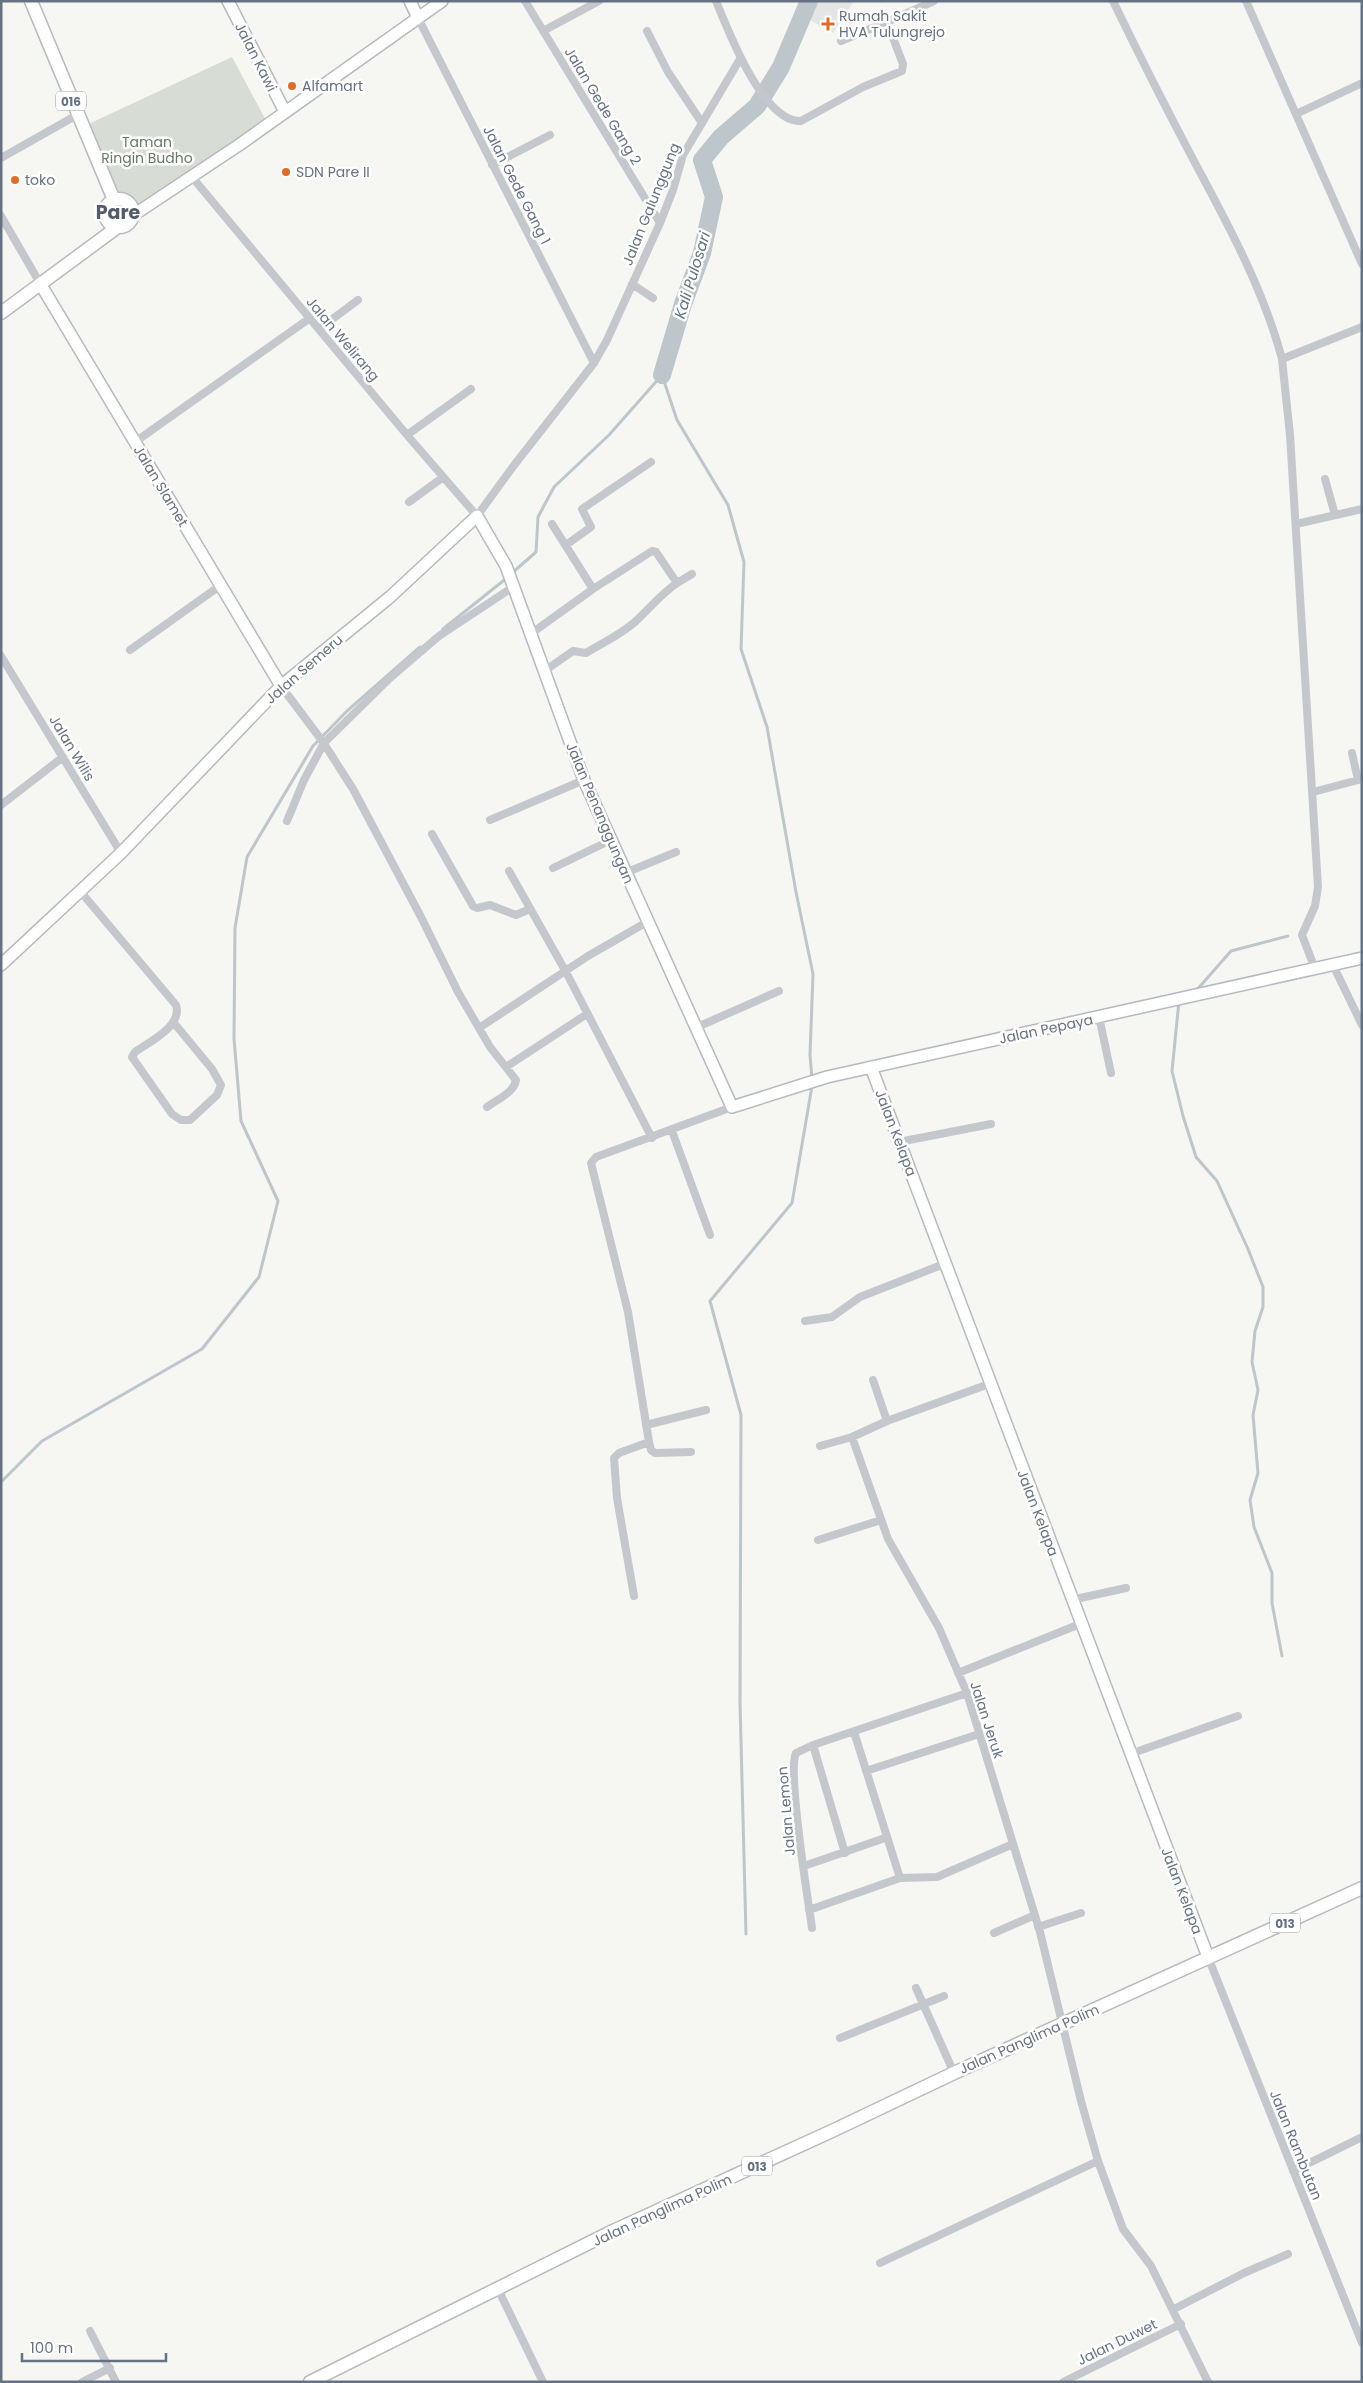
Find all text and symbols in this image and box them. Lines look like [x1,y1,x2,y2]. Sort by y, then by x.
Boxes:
place label: Rumah Sakit HVA Tulungrejo [839,6,945,42]
marker: Rumah Sakit HVA Tulungrejo [821,17,835,31]
street label: Jalan Kawi [230,19,282,95]
street label: Jalan Gede Gang 2 [560,43,646,169]
place label: Alfamart [302,76,363,96]
marker: Alfamart [286,80,298,92]
road number: 016 [56,92,86,110]
street label: Jalan Gede Gang 1 [478,122,556,248]
park label: Taman Ringin Budho [101,132,193,168]
street label: Jalan Galunggung [617,140,685,268]
place label: SDN Pare II [296,162,370,182]
marker: SDN Pare II [280,166,292,178]
place label: toko [25,170,55,190]
marker: toko [9,174,21,186]
district label: Pare [96,199,141,226]
water label: Kali Pulosari [669,229,715,321]
street label: Jalan Welirang [302,292,384,386]
street label: Jalan Slamet [129,442,193,530]
street label: Jalan Semeru [261,630,347,708]
street label: Jalan Wilis [44,711,100,785]
street label: Jalan Penanggungan [561,739,639,887]
street label: Jalan Pepaya [997,1009,1095,1049]
street label: Jalan Kelapa [870,1087,922,1179]
street label: Jalan Kelapa [1012,1467,1064,1559]
street label: Jalan Jeruk [965,1679,1009,1762]
street label: Jalan Lemon [772,1766,800,1856]
street label: Jalan Kelapa [1156,1845,1208,1937]
road number: 013 [1270,1914,1300,1932]
street label: Jalan Panglima Polim [956,1999,1102,2079]
street label: Jalan Rambutan [1265,2087,1327,2203]
road number: 013 [742,2156,772,2176]
street label: Jalan Panglima Polim [589,2169,735,2251]
street label: Jalan Duwet [1074,2314,1160,2370]
scale bar [22,2330,166,2362]
text: 100 m [30,2337,73,2358]

